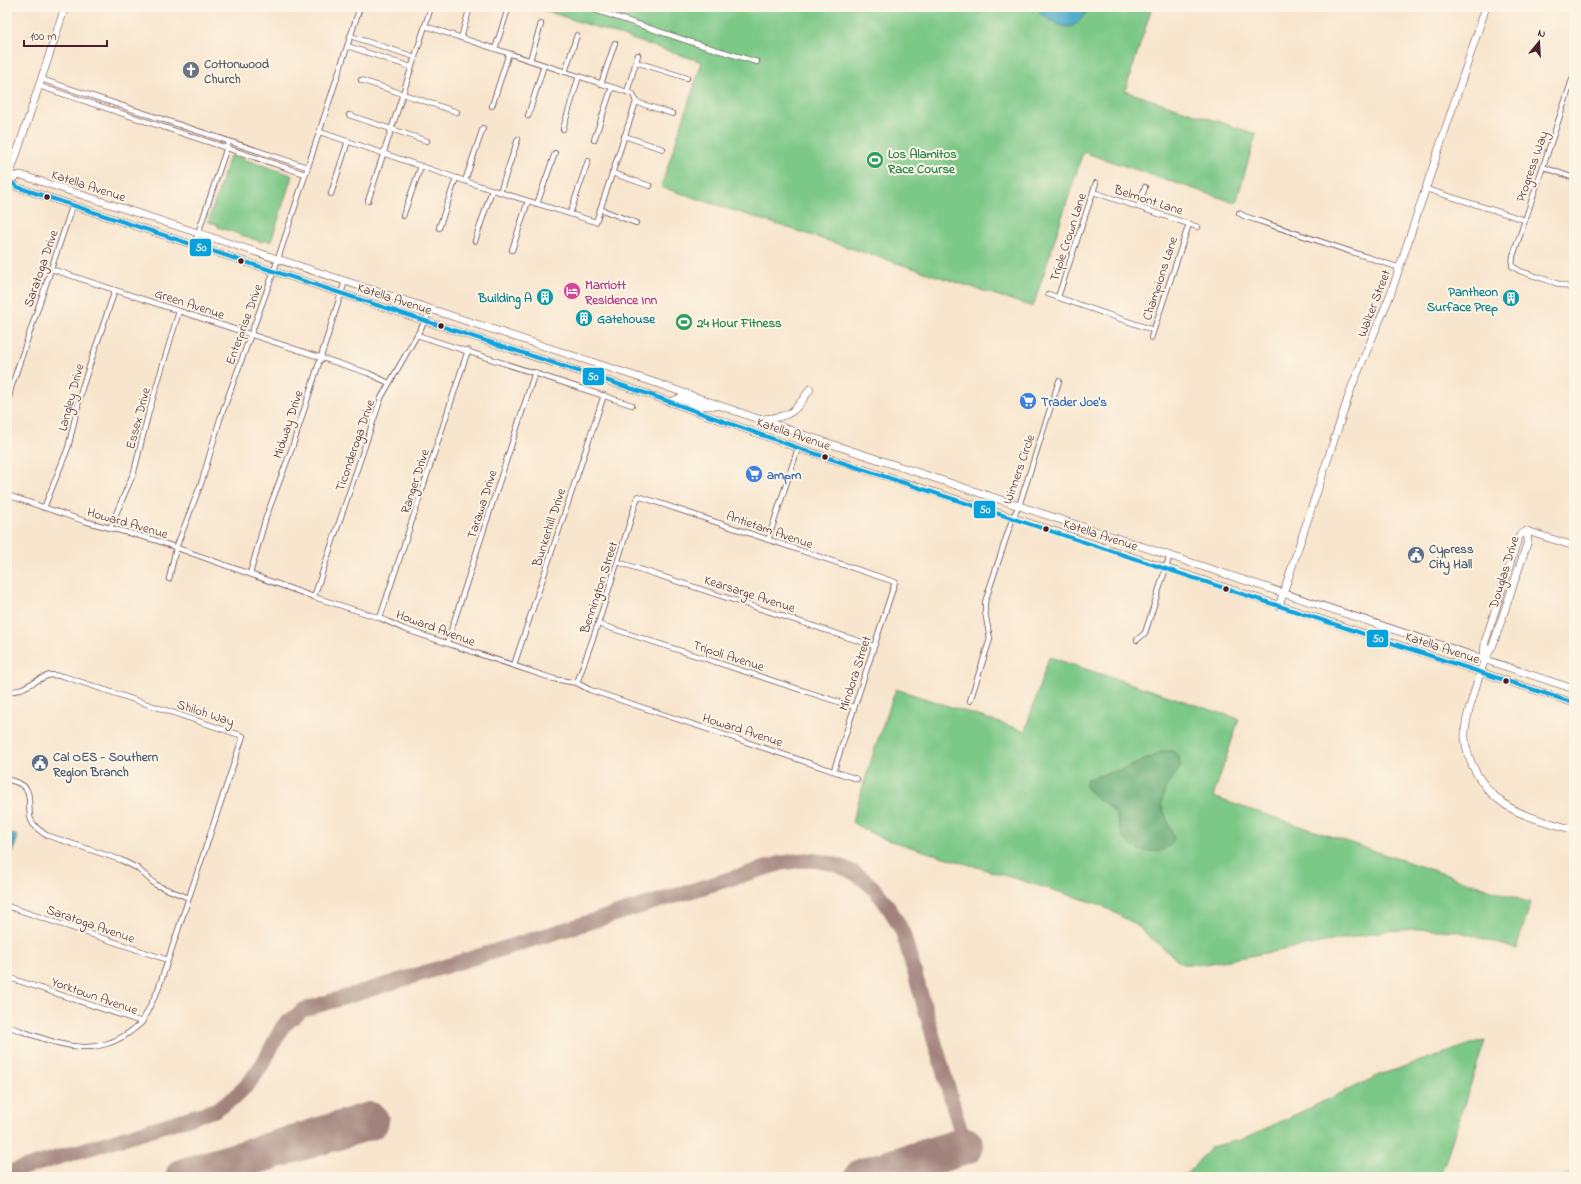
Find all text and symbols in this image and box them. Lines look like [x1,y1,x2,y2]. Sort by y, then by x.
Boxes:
scale bar [24,22,107,48]
north arrow [1519,22,1559,62]
text: N [1536,25,1548,42]
text: 100 m [30,28,57,46]
place label: Cottonwood Church [204,55,270,89]
church icon: Cottonwood Church [181,60,201,80]
street label: Progress Way [1511,128,1554,205]
place label: Los Alamitos Race Course [887,145,957,179]
sports icon: Los Alamitos Race Course [865,150,885,170]
street label: Katella Avenue [49,165,128,207]
street label: Belmont Lane [1111,180,1186,221]
street label: Triple Crown Lane [1045,191,1092,284]
unlabelled marker [42,192,52,202]
street label: Saratoga Drive [19,227,65,310]
street label: Champions Lane [1138,234,1183,323]
line badge: 50 [189,238,212,257]
text: 50 [195,240,207,256]
unlabelled marker [236,256,246,266]
street label: Walker Street [1353,266,1396,340]
place label: Marriott Residence Inn [584,276,658,310]
street label: Katella Avenue [355,278,434,320]
street label: Enterprise Drive [221,281,268,368]
hotel icon: Marriott Residence Inn [562,281,582,301]
place label: Pantheon Surface Prep [1427,283,1499,317]
street label: Green Avenue [152,284,227,325]
building icon: Building A [535,287,555,307]
building icon: Pantheon Surface Prep [1501,288,1521,308]
place label: Building A [477,289,532,310]
building icon: Gatehouse [574,308,594,328]
place label: Gatehouse [597,310,656,329]
sports icon: 24 Hour Fitness [674,312,694,332]
place label: 24 Hour Fitness [696,314,782,333]
unlabelled marker [436,321,446,331]
street label: Langley Drive [53,361,91,434]
line badge: 50 [582,367,605,386]
text: 50 [587,369,599,385]
street label: Essex Drive [121,385,156,451]
street label: Midway Drive [268,388,309,461]
supermarket icon: Trader Joe's [1018,391,1038,411]
place label: Trader Joe's [1041,393,1107,412]
street label: Ticonderoga Drive [331,397,381,494]
street label: Katella Avenue [754,413,833,456]
street label: Winners Circle [999,432,1040,507]
street label: Ranger Drive [396,447,436,516]
unlabelled marker [820,452,830,462]
supermarket icon: ampm [744,464,764,484]
place label: ampm [767,466,801,485]
street label: Tarawa Drive [462,467,503,541]
street label: Bunkerhill Drive [528,486,571,570]
line badge: 50 [973,500,996,519]
text: 50 [979,502,991,518]
street label: Howard Avenue [85,503,170,544]
street label: Antietam Avenue [724,507,816,554]
street label: Katella Avenue [1061,514,1140,556]
unlabelled marker [1041,524,1051,534]
street label: Douglas Drive [1484,534,1526,612]
street label: Bennington Street [575,539,624,637]
place label: Cypress City Hall [1429,540,1474,576]
public building icon: Cypress City Hall [1406,545,1426,565]
street label: Kearsarge Avenue [701,571,798,619]
unlabelled marker [1221,584,1231,594]
street label: Howard Avenue [393,605,478,652]
street label: Katella Avenue [1403,627,1482,669]
line badge: 50 [1366,629,1389,648]
text: 50 [1372,631,1384,647]
street label: Mindora Street [834,633,877,713]
street label: Tripoli Avenue [690,636,767,677]
unlabelled marker [1501,676,1511,686]
street label: Shiloh Way [174,695,237,733]
street label: Howard Avenue [700,709,785,752]
place label: Cal OES - Southern Region Branch [52,748,159,784]
public building icon: Cal OES - Southern Region Branch [30,753,50,773]
street label: Saratoga Avenue [43,900,138,949]
street label: Yorktown Avenue [49,973,140,1020]

